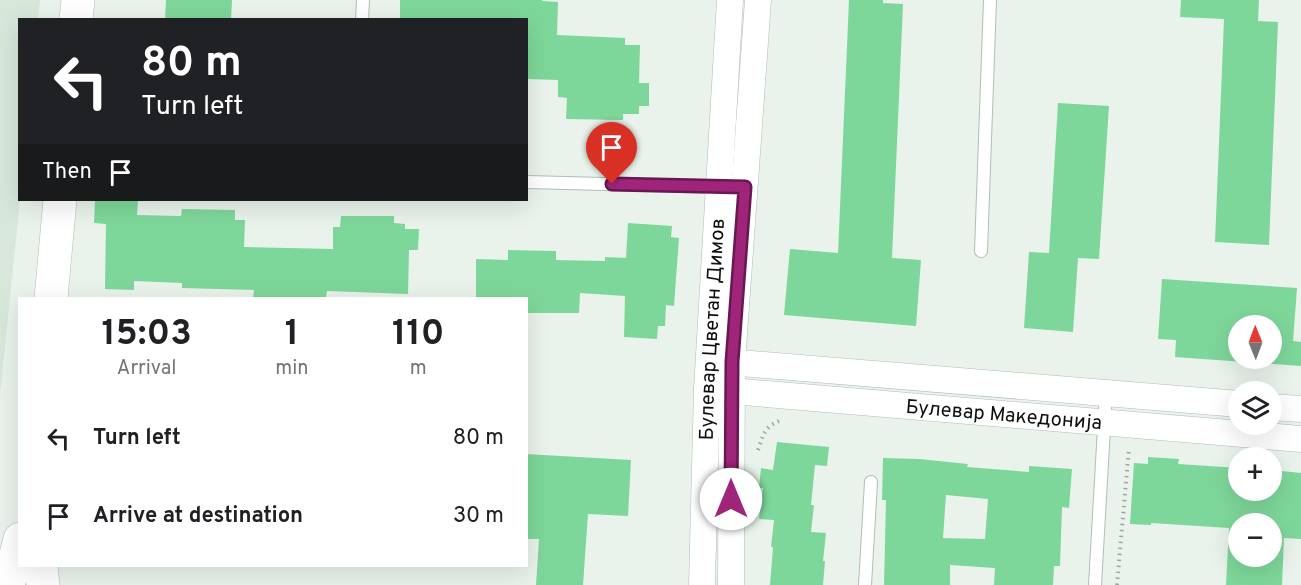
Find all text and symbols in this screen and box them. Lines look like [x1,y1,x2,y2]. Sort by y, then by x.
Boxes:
text: 80 m [141,38,242,91]
icon: left [42,42,120,120]
text: Turn left [141,90,243,124]
pin [586,122,637,184]
icon: arrive [595,131,628,164]
icon: arrive [104,156,137,189]
text: Then [42,159,92,186]
street label: Булевар Цветан Димов [695,218,732,441]
text: 15:03 [101,312,192,358]
text: 1 [285,312,299,358]
text: 110 [392,312,445,358]
north arrow [1228,315,1282,369]
map controls [1228,315,1282,567]
text: Arrival [117,356,176,382]
text: min [275,356,309,382]
text: m [410,356,427,382]
button: layers [1228,381,1282,435]
street label: Булевар Македонија [905,395,1103,437]
icon: left [42,422,75,455]
text: Turn left [93,425,181,452]
text: 80 m [453,425,504,452]
button: + [1228,447,1282,501]
position arrow [699,467,763,531]
icon: arrive [42,500,75,533]
text: Arrive at destination [93,503,303,530]
text: 30 m [453,503,504,530]
button: − [1228,513,1282,567]

